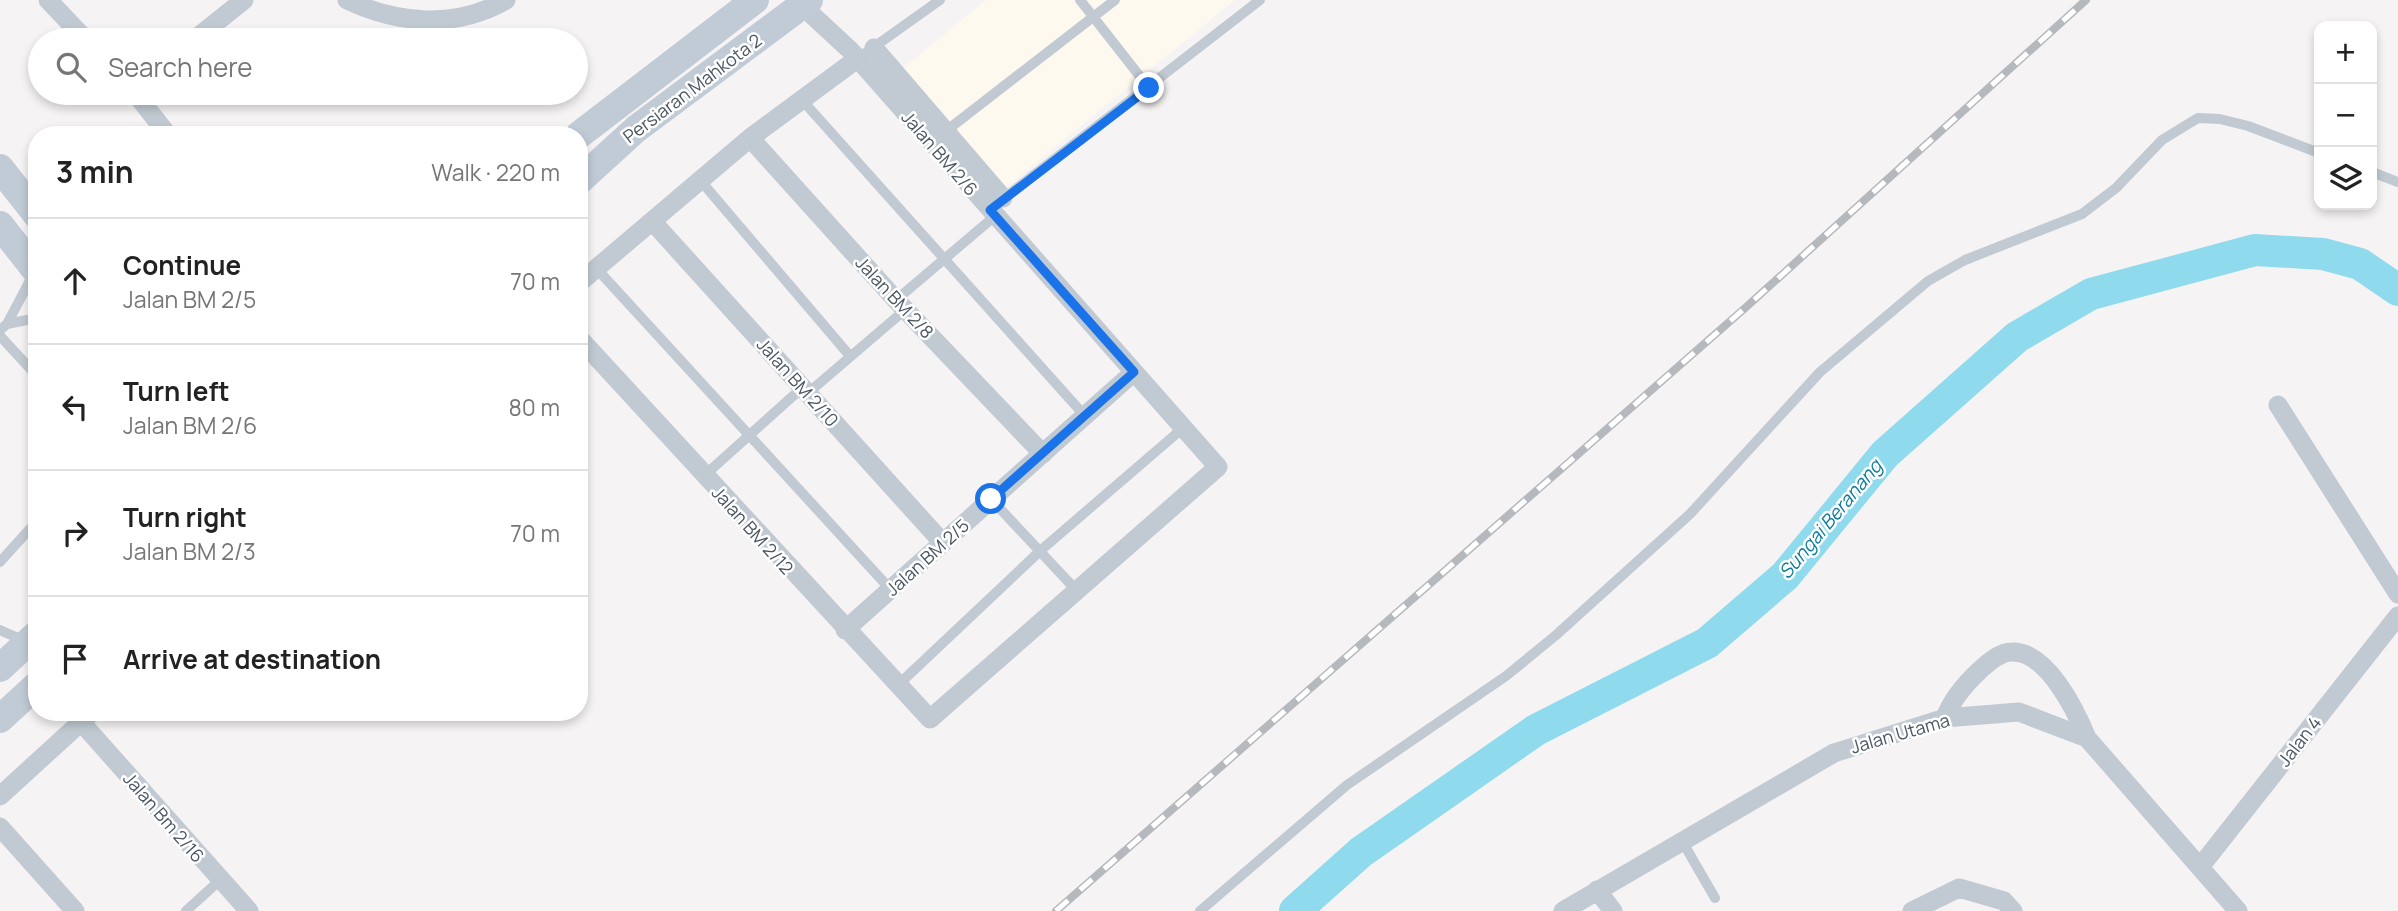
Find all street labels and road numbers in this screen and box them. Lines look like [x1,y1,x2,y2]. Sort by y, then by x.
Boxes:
street label: Persiaran Mahkota 2 [618,28,766,148]
street label: Jalan BM 2/6 [896,105,984,201]
street label: Jalan BM 2/8 [851,251,939,343]
street label: Jalan BM 2/10 [752,332,844,432]
street label: Jalan BM 2/12 [707,481,799,579]
street label: Jalan BM 2/5 [880,513,974,601]
street label: Jalan Utama [1848,707,1952,759]
street label: Jalan 4 [2272,711,2326,771]
street label: Jalan Bm 2/16 [118,767,210,867]

